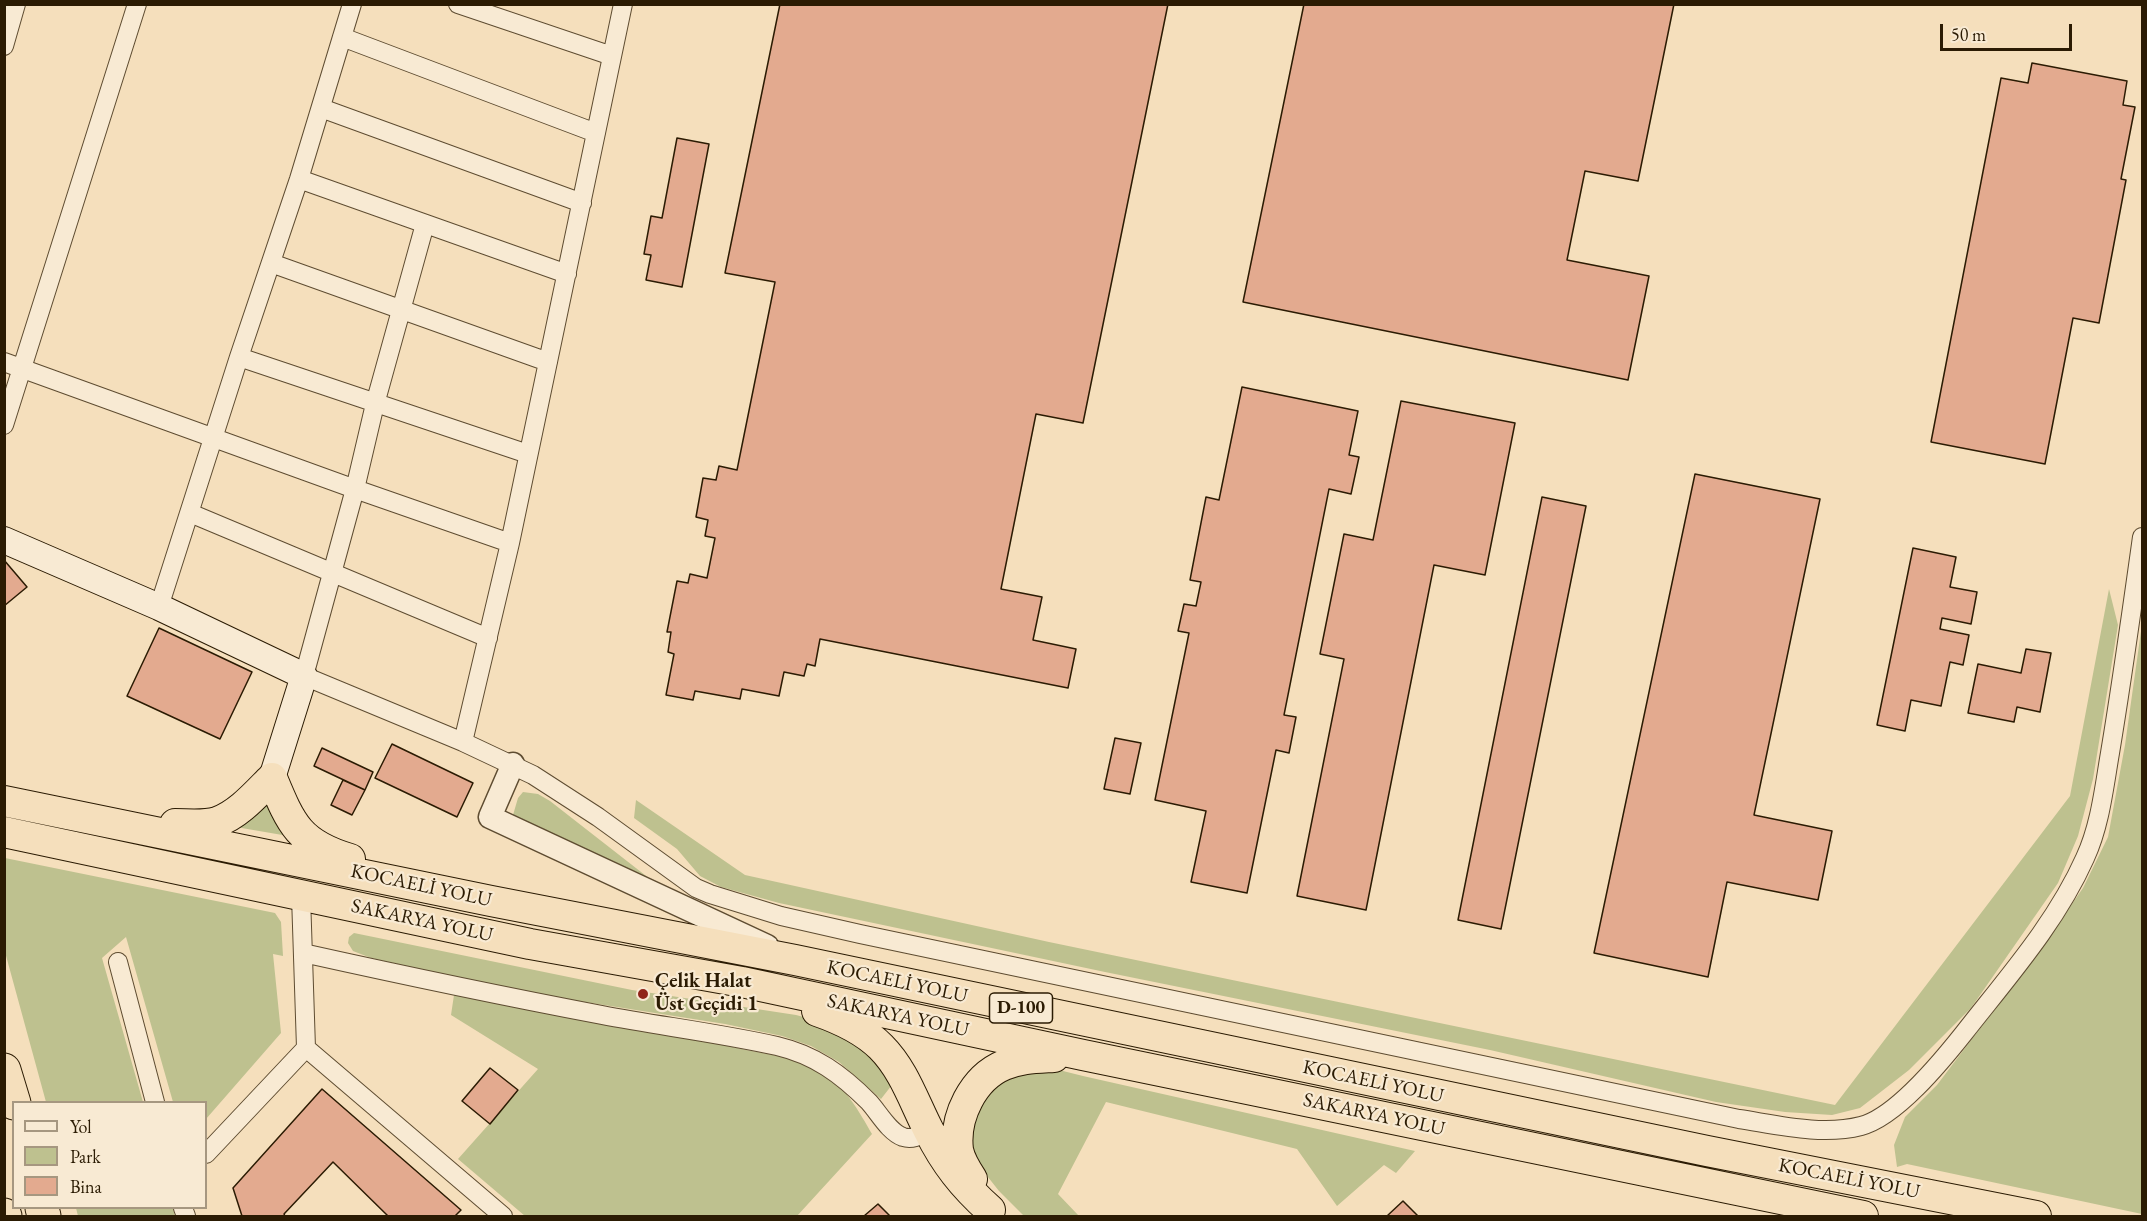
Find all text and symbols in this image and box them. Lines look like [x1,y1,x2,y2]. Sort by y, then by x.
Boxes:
scale bar [1943,12,2075,50]
text: 50 m [1951,23,1986,46]
street label: KOCAELİ YOLU [348,859,494,913]
street label: SAKARYA YOLU [349,894,495,948]
street label: KOCAELİ YOLU [824,955,970,1009]
place label: Çelik Halat Üst Geçidi 1 [655,970,758,1017]
marker: Çelik Halat Üst Geçidi 1 [636,987,650,1001]
street label: SAKARYA YOLU [825,989,971,1043]
road number: D-100 [990,993,1052,1023]
street label: KOCAELİ YOLU [1300,1055,1446,1109]
street label: SAKARYA YOLU [1301,1088,1447,1142]
legend [12,1101,207,1209]
text: Yol [70,1115,92,1138]
text: Park [70,1145,101,1168]
street label: KOCAELİ YOLU [1776,1154,1922,1204]
text: Bina [70,1175,102,1198]

